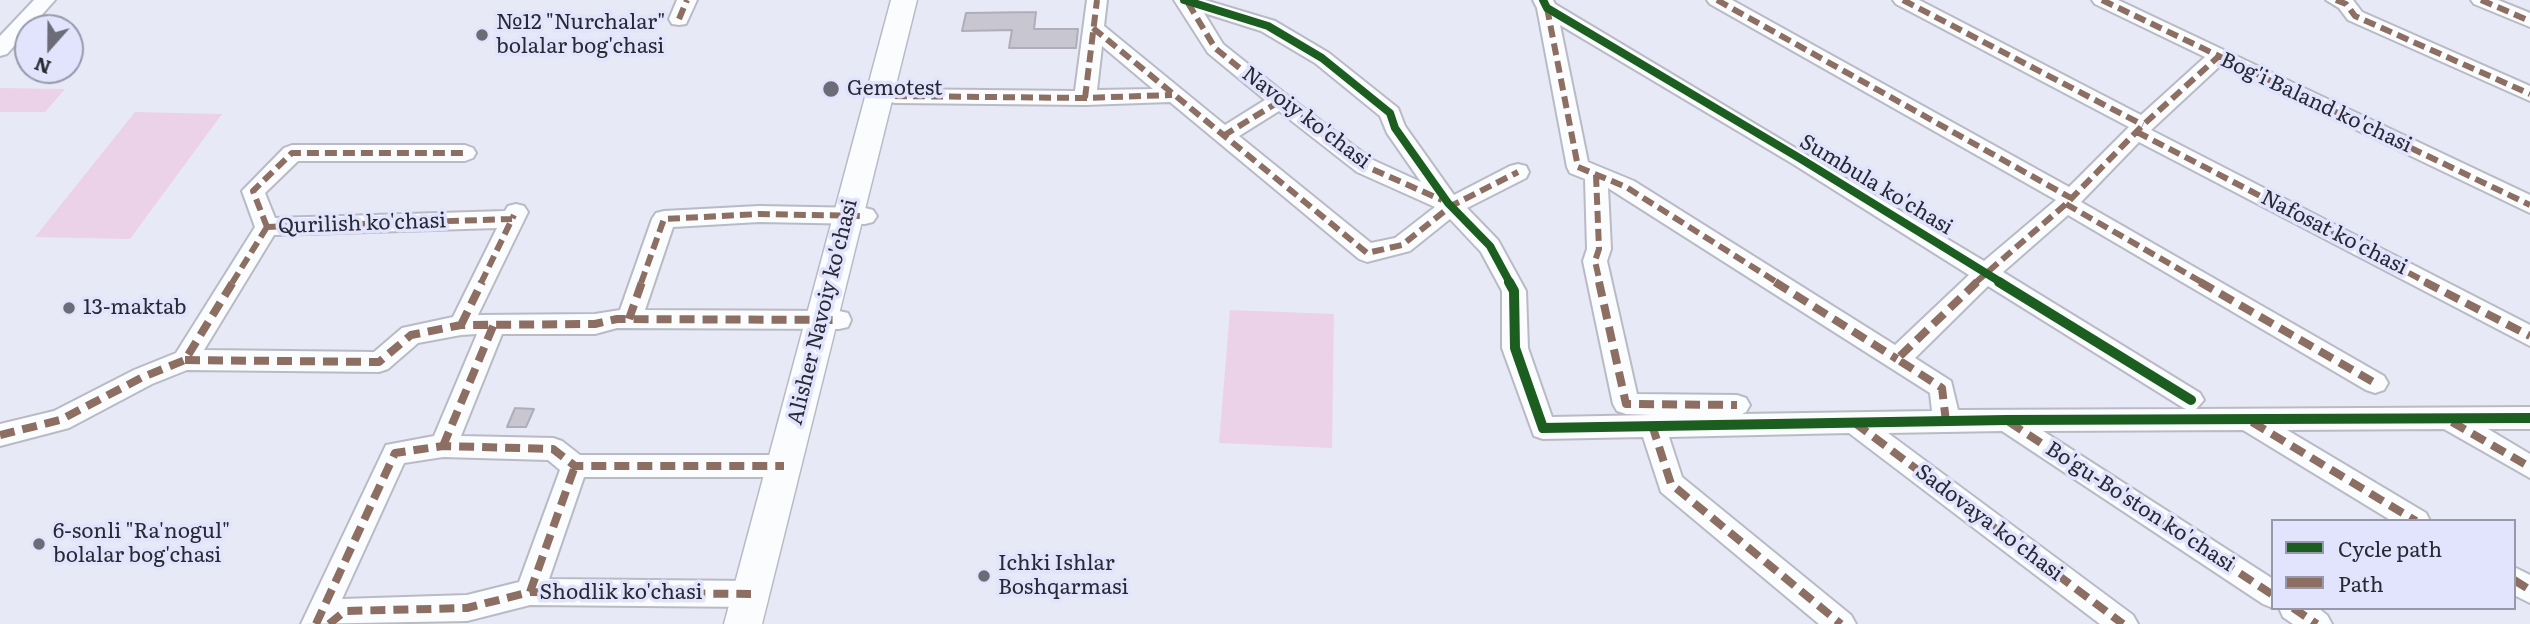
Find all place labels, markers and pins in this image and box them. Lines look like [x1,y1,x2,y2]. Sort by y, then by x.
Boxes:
place label: №12 "Nurchalar" bolalar bog'chasi [496,10,665,60]
marker: №12 "Nurchalar" bolalar bog'chasi [474,27,490,43]
place label: Gemotest [847,76,942,102]
marker: Gemotest [821,79,841,99]
place label: 13-maktab [83,295,186,321]
marker: 13-maktab [61,300,77,316]
place label: 6-sonli "Ra'nogul" bolalar bog'chasi [53,519,230,569]
marker: 6-sonli "Ra'nogul" bolalar bog'chasi [31,536,47,552]
place label: Ichki Ishlar Boshqarmasi [998,551,1129,601]
marker: Ichki Ishlar Boshqarmasi [976,568,992,584]

